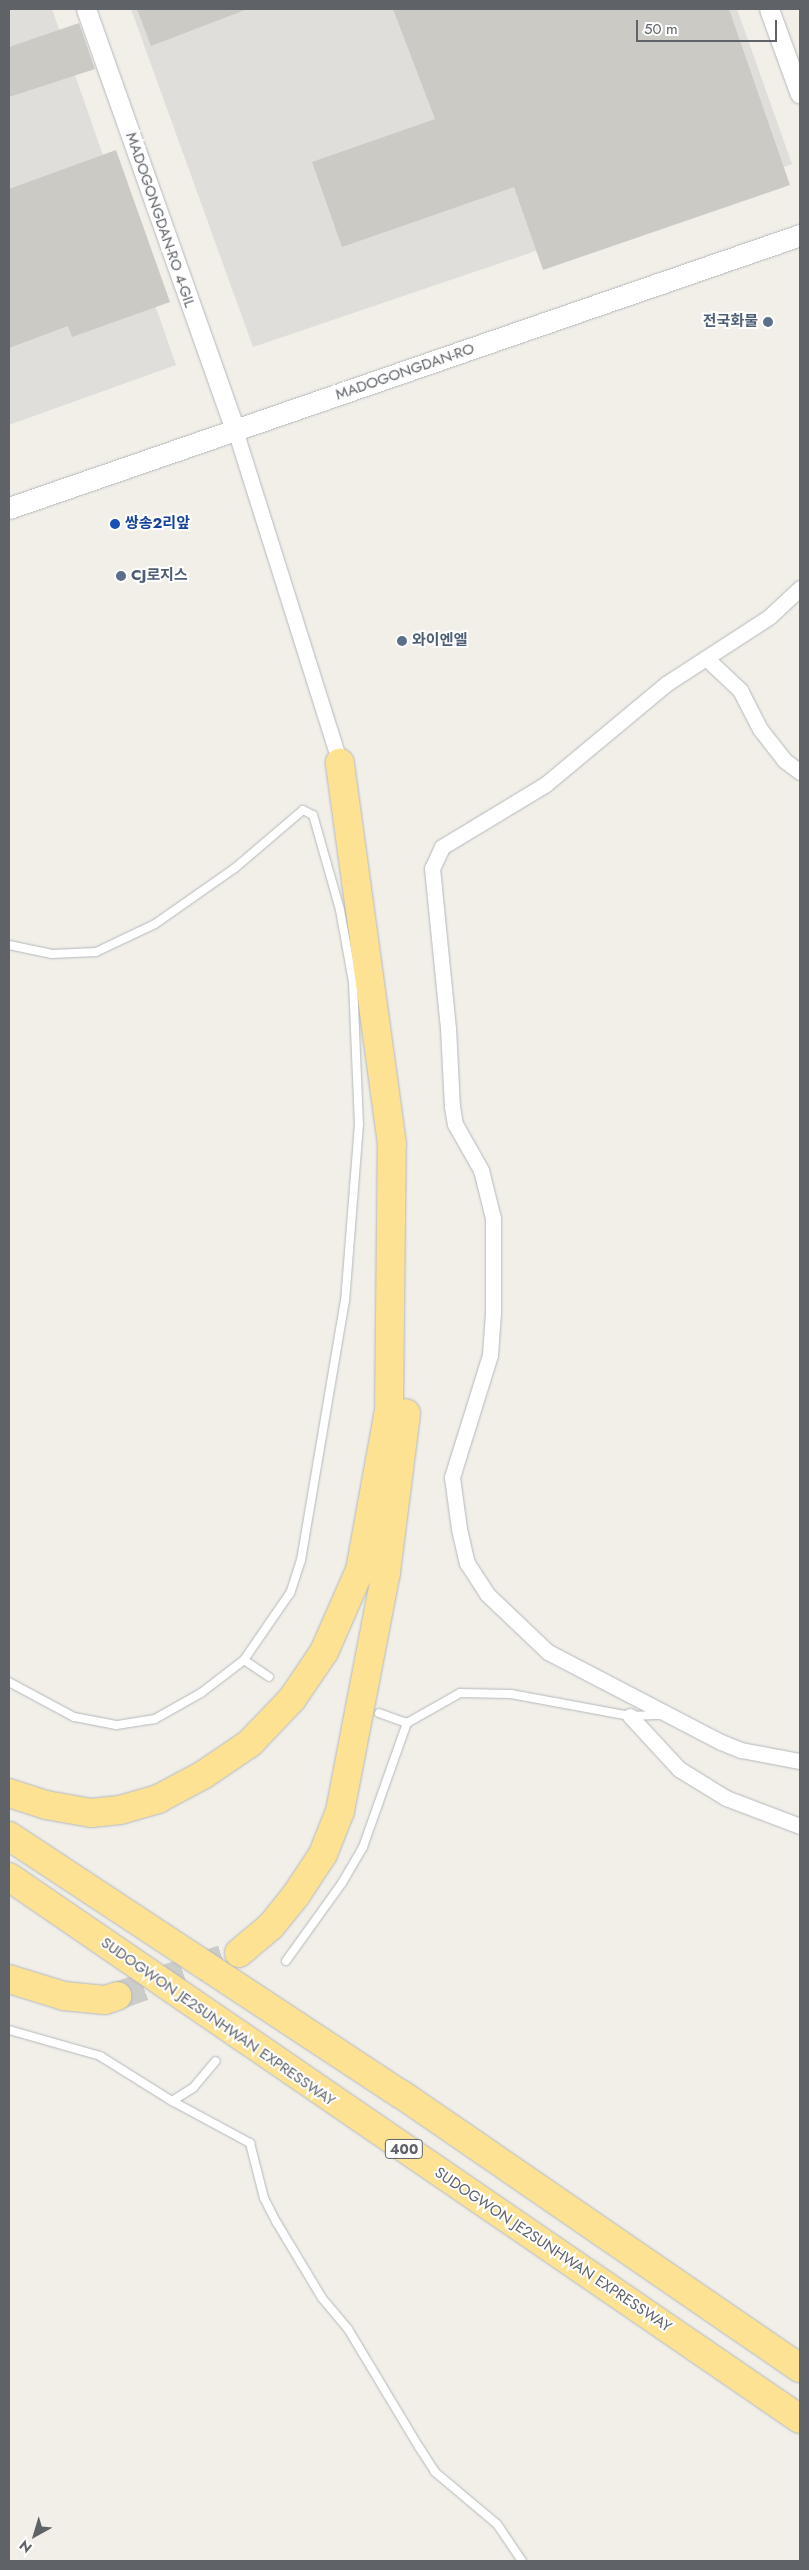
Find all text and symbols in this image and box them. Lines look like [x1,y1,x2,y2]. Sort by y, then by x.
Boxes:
scale bar [639,10,780,42]
text: 50 m [644,18,678,40]
street label: MADOGONGDAN-RO 4-GIL [122,130,198,310]
place label: 전국화물 [703,313,758,331]
marker: 전국화물 [762,316,774,328]
street label: MADOGONGDAN-RO [333,340,477,404]
place label: 쌍송2리앞 [125,515,190,533]
marker: 쌍송2리앞 [109,518,121,530]
place label: CJ로지스 [131,567,188,585]
marker: CJ로지스 [115,570,127,582]
place label: 와이엔엘 [412,632,467,650]
marker: 와이엔엘 [396,635,408,647]
street label: SUDOGWON JE2SUNHWAN EXPRESSWAY [97,1934,339,2110]
road number: 400 [384,2138,424,2160]
street label: SUDOGWON JE2SUNHWAN EXPRESSWAY [431,2164,675,2336]
north arrow [10,2510,60,2560]
text: N [15,2535,36,2558]

